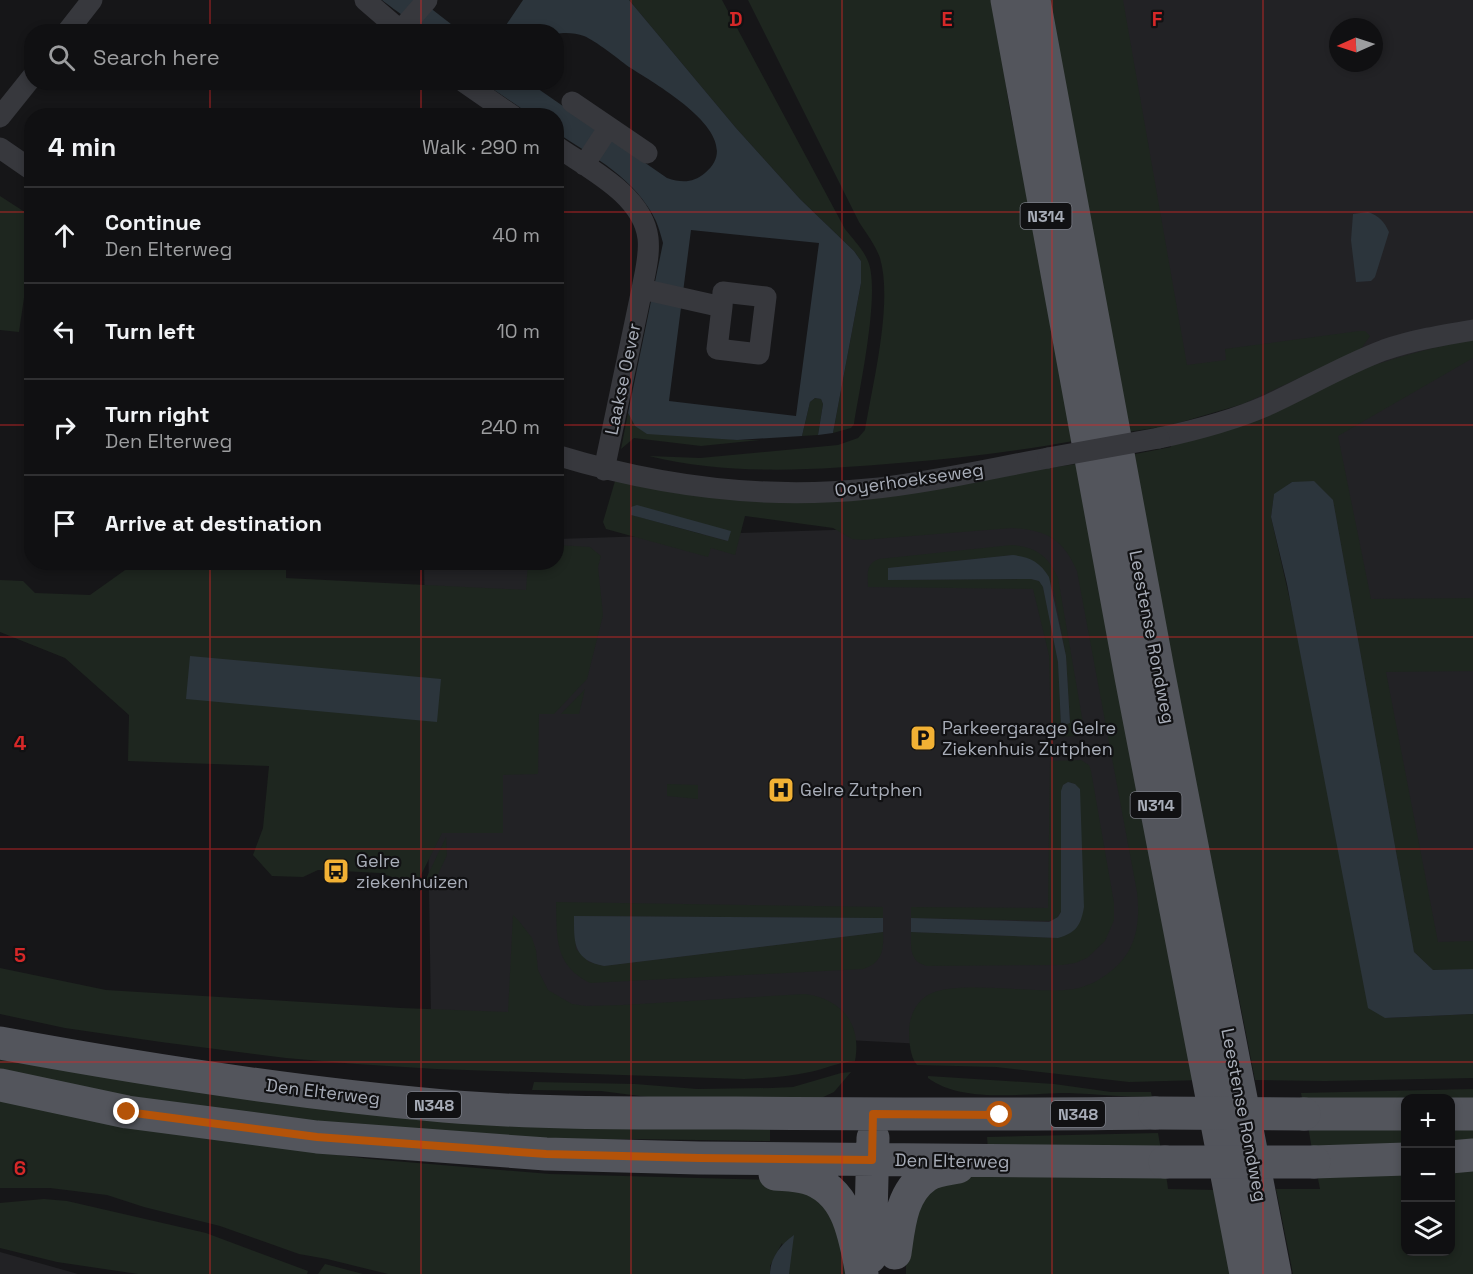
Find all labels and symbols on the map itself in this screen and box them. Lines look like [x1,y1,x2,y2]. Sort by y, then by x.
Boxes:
text: D [729,6,743,32]
text: E [941,6,953,32]
text: F [1152,6,1163,32]
north arrow [1329,18,1383,72]
road number: N314 [1020,203,1072,229]
street label: Laakse Oever [599,321,646,437]
street label: Ooyerhoekseweg [833,458,985,501]
street label: Leestense Rondweg [1124,548,1181,726]
place label: Parkeergarage Gelre Ziekenhuis Zutphen [942,716,1116,760]
parking icon: Parkeergarage Gelre Ziekenhuis Zutphen [908,723,938,753]
text: 4 [14,730,27,756]
hospital icon: Gelre Zutphen [766,775,796,805]
place label: Gelre Zutphen [800,778,923,801]
road number: N314 [1130,792,1182,818]
place label: Gelre ziekenhuizen [356,849,468,893]
bus stop icon: Gelre ziekenhuizen [321,856,351,886]
text: 5 [14,942,26,968]
street label: Leestense Rondweg [1216,1026,1273,1204]
street label: Den Elterweg [265,1073,381,1110]
road number: N348 [407,1092,461,1118]
route end [113,1098,139,1124]
route start [986,1101,1012,1127]
road number: N348 [1051,1101,1105,1127]
street label: Den Elterweg [894,1148,1010,1173]
text: 6 [14,1155,26,1181]

